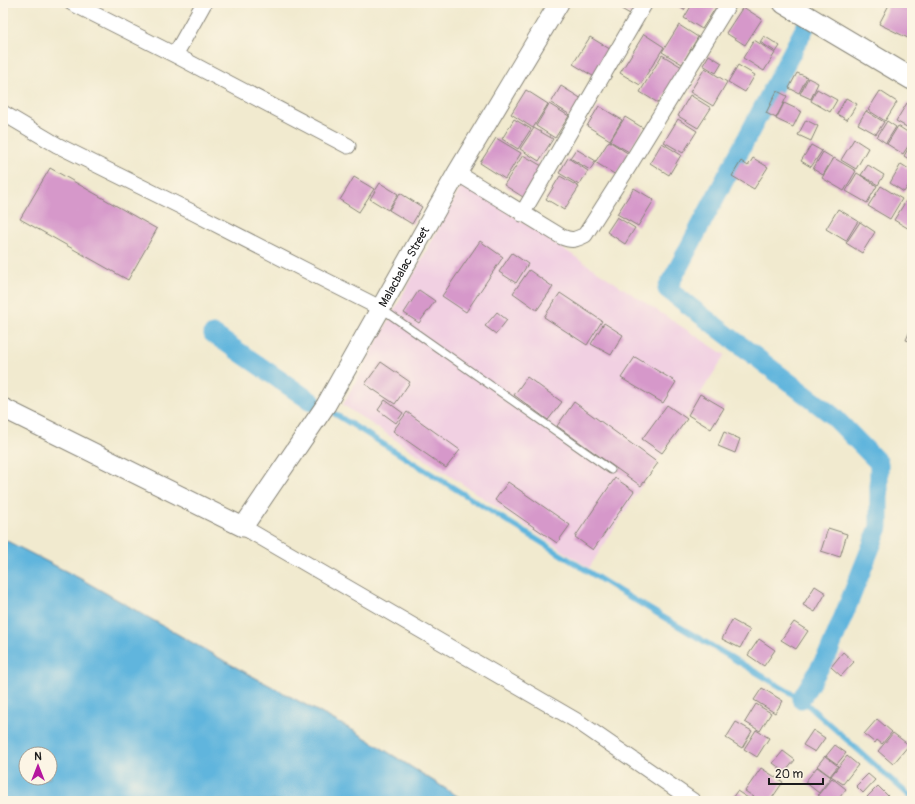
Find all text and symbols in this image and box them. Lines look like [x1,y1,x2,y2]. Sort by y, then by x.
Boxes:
street label: Malacbalac Street [376,224,433,310]
north arrow [18,746,58,786]
text: N [34,750,42,763]
scale bar [769,760,823,786]
text: 20 m [775,767,804,782]

